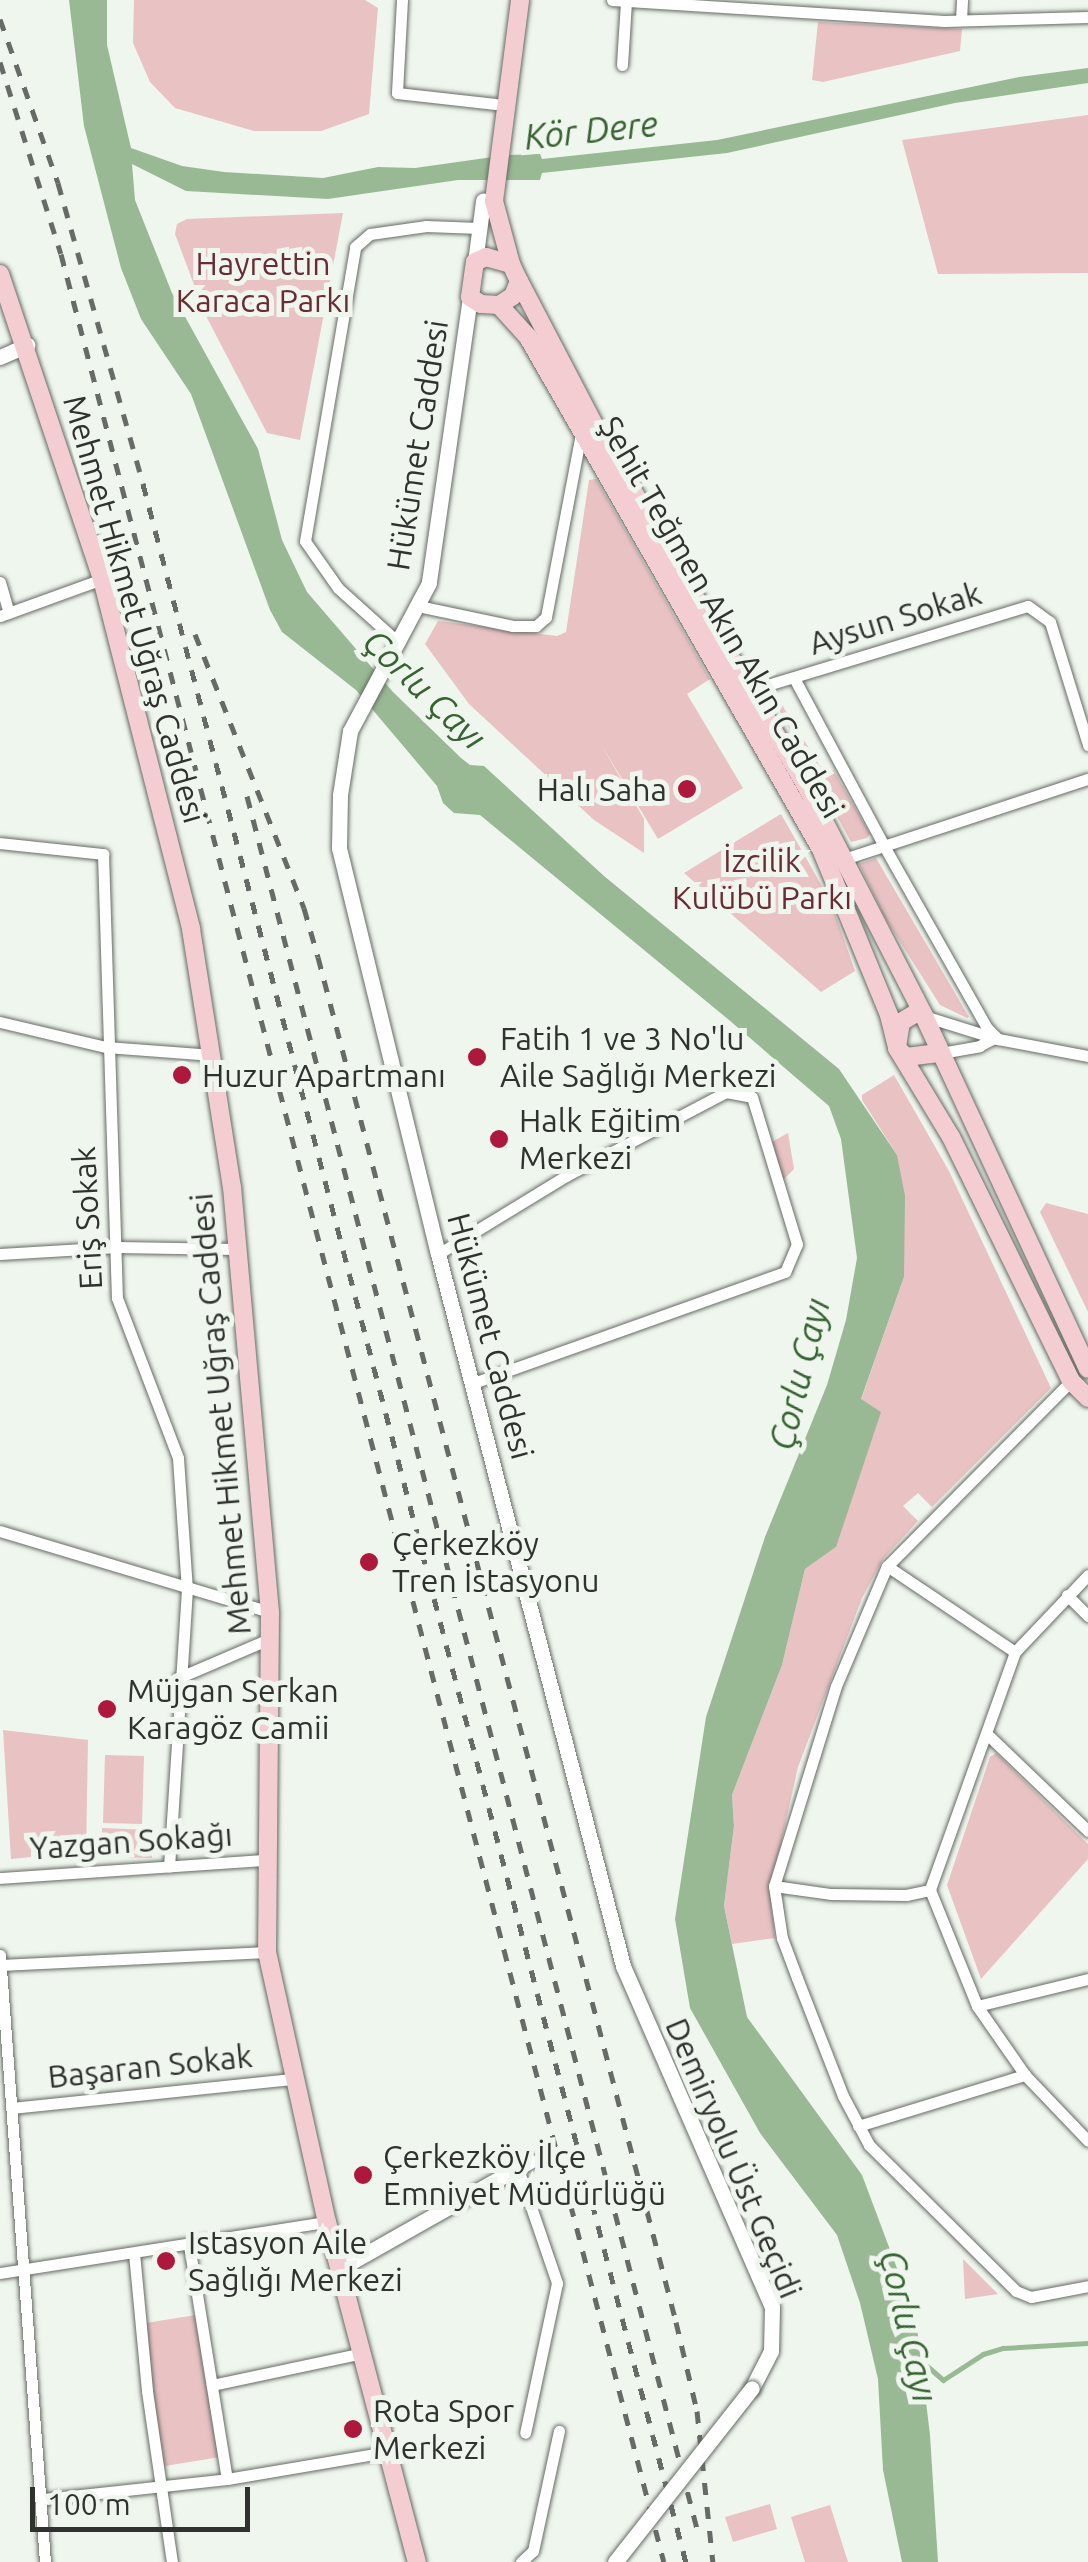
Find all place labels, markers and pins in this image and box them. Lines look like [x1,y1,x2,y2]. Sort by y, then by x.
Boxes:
place label: Halı Saha [537,770,667,808]
marker: Halı Saha [676,778,698,800]
place label: Fatih 1 ve 3 No'lu Aile Sağlığı Merkezi [500,1020,777,1095]
marker: Fatih 1 ve 3 No'lu Aile Sağlığı Merkezi [464,1044,490,1070]
place label: Huzur Apartmanı [202,1056,446,1094]
marker: Huzur Apartmanı [171,1064,193,1086]
place label: Halk Eğitim Merkezi [519,1102,681,1177]
marker: Halk Eğitim Merkezi [488,1128,510,1150]
place label: Çerkezköy Tren İstasyonu [392,1525,600,1600]
marker: Çerkezköy Tren İstasyonu [356,1549,382,1575]
place label: Müjgan Serkan Karagöz Camii [127,1672,339,1747]
marker: Müjgan Serkan Karagöz Camii [96,1698,118,1720]
place label: Çerkezköy İlçe Emniyet Müdürlüğü [383,2138,666,2213]
marker: Çerkezköy İlçe Emniyet Müdürlüğü [352,2164,374,2186]
place label: Istasyon Aile Sağlığı Merkezi [188,2224,403,2299]
marker: Istasyon Aile Sağlığı Merkezi [153,2248,179,2274]
place label: Rota Spor Merkezi [373,2392,514,2467]
marker: Rota Spor Merkezi [342,2418,364,2440]

